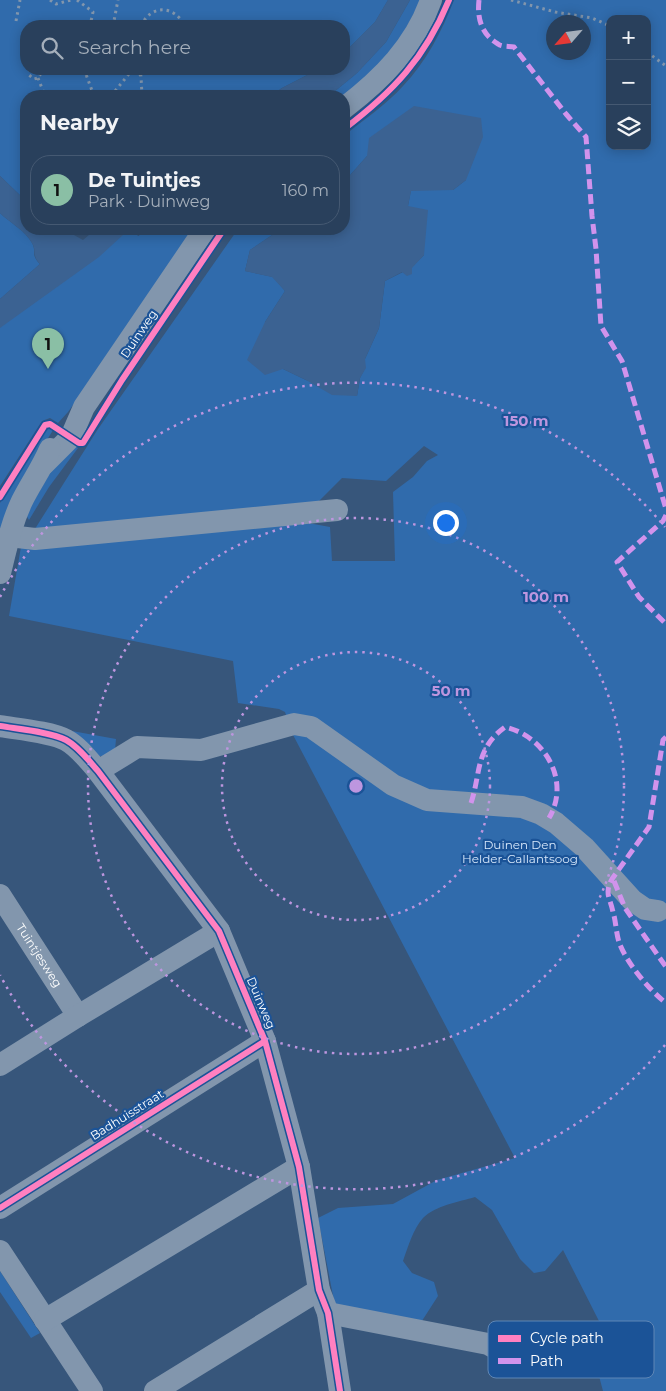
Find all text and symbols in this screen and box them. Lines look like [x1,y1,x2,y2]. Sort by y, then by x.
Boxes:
north arrow [546,15,591,60]
map controls [606,15,651,150]
button: + [606,15,651,60]
search box [20,20,350,75]
icon: search [38,34,66,62]
text: Search here [78,36,191,59]
button: − [606,60,651,105]
button: layers [606,105,651,150]
text: Nearby [40,110,119,135]
text: De Tuintjes [88,169,201,192]
text: 1 [54,181,60,200]
text: 160 m [282,181,329,200]
text: Park · Duinweg [88,192,210,211]
street label: Duinweg [117,307,160,361]
pin: 1 [32,328,64,369]
text: 150 m [504,411,548,430]
your location [433,510,459,536]
text: 100 m [523,587,569,606]
text: 50 m [431,681,471,700]
centre of rings [347,777,365,795]
park label: Duinen Den Helder-Callantsoog [462,837,578,866]
street label: Tuintjesweg [13,920,66,990]
street label: Duinweg [244,975,279,1031]
street label: Badhuisstraat [87,1086,166,1143]
legend [488,1321,654,1378]
text: Cycle path [530,1329,604,1347]
text: Path [530,1352,563,1370]

